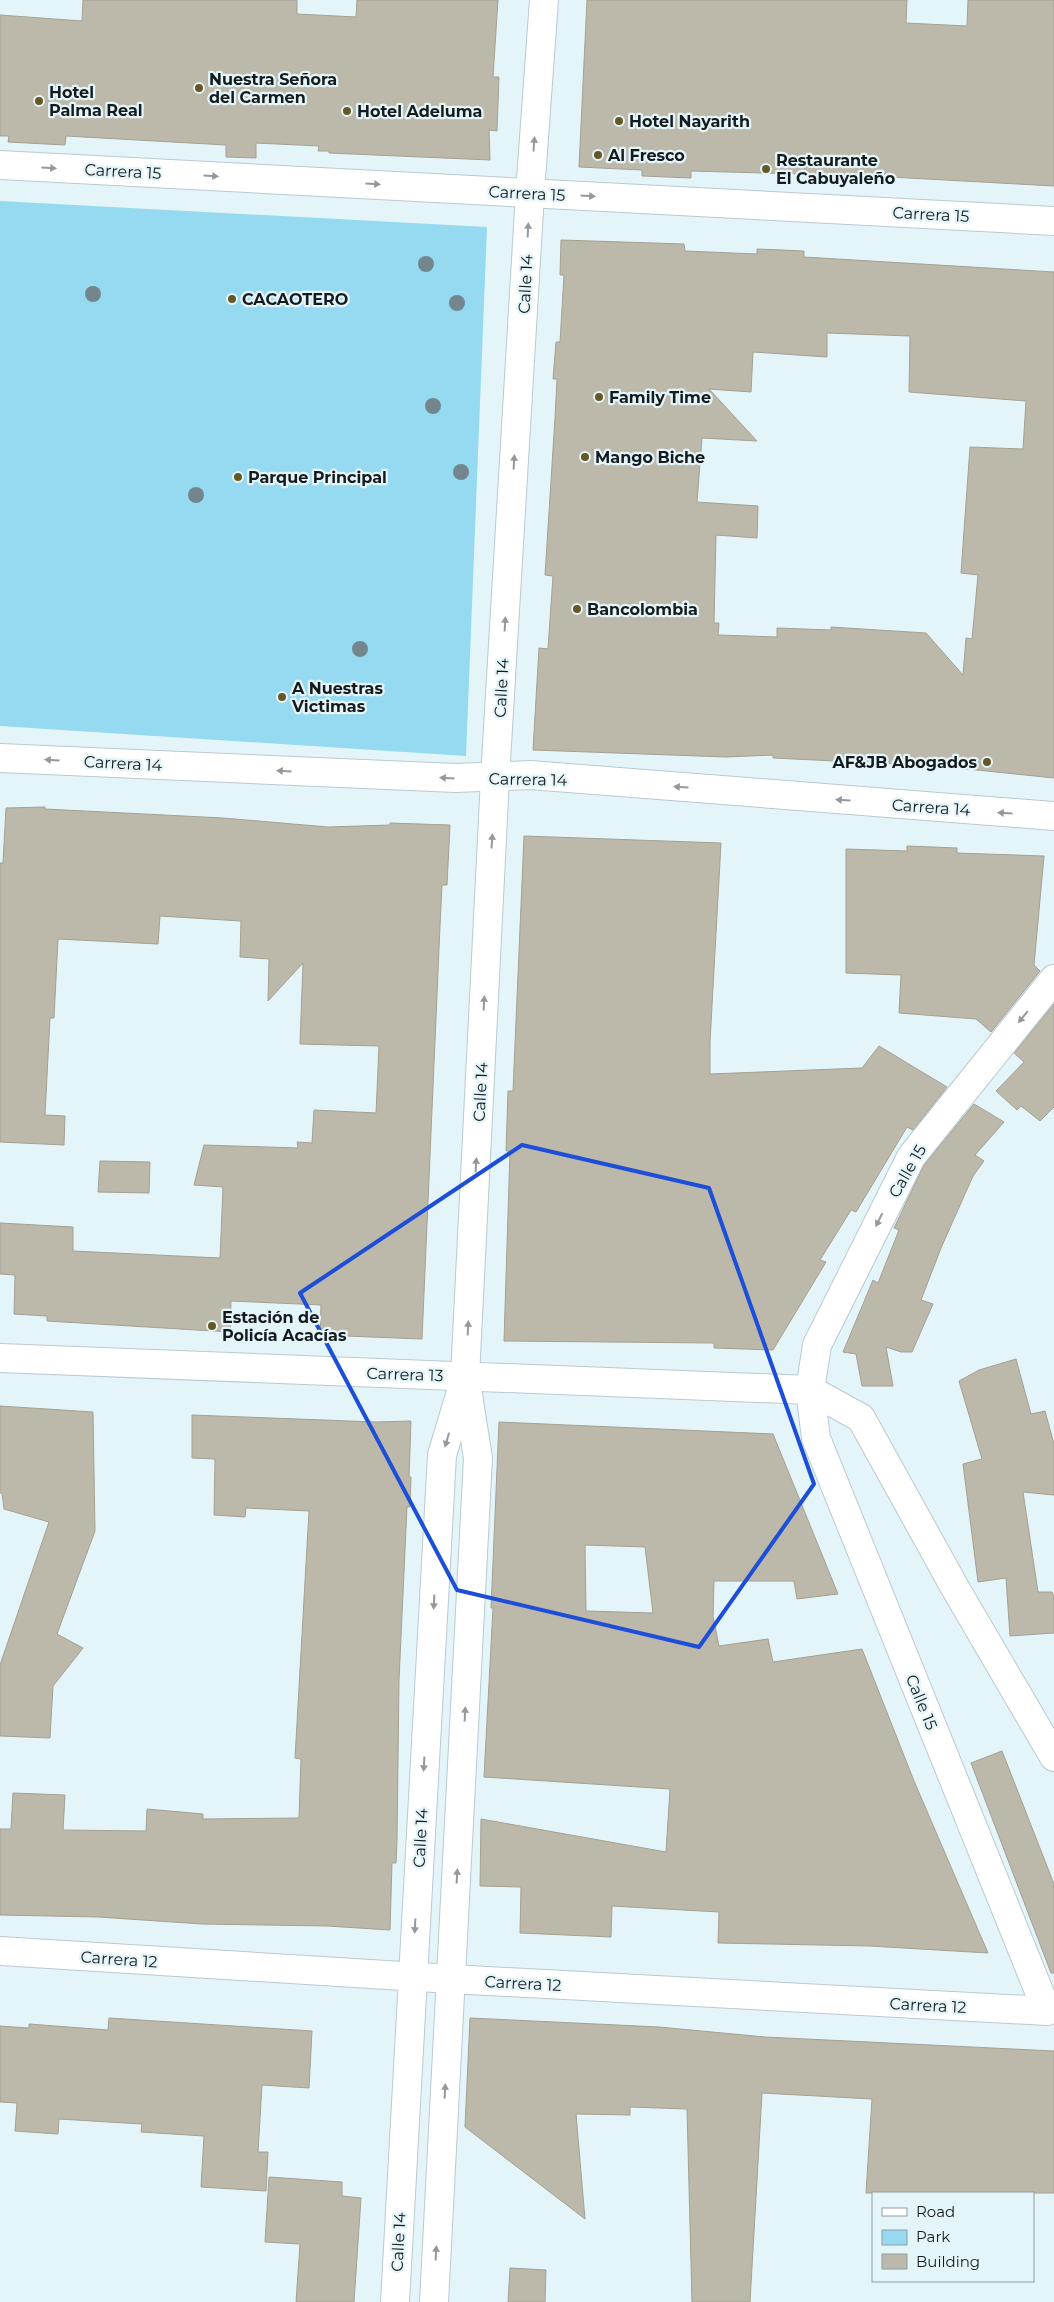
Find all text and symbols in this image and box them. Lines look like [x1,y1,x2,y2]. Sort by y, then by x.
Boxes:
place label: Nuestra Señora del Carmen [209,70,337,107]
marker: Nuestra Señora del Carmen [193,82,205,94]
place label: Hotel Palma Real [49,83,143,120]
marker: Hotel Palma Real [33,95,45,107]
place label: Hotel Adeluma [357,102,482,121]
marker: Hotel Adeluma [341,105,353,117]
place label: Hotel Nayarith [629,112,750,131]
marker: Hotel Nayarith [613,115,625,127]
one-way arrow [531,136,539,152]
place label: Al Fresco [607,146,685,165]
marker: Al Fresco [592,149,604,161]
place label: Restaurante El Cabuyaleño [776,151,895,188]
street label: Carrera 15 [84,160,162,183]
marker: Restaurante El Cabuyaleño [760,163,772,175]
one-way arrow [41,164,57,172]
one-way arrow [203,172,219,180]
one-way arrow [366,181,382,189]
street label: Carrera 15 [488,182,566,205]
one-way arrow [580,192,596,200]
street label: Carrera 15 [892,203,970,226]
one-way arrow [525,222,533,238]
street label: Calle 14 [514,253,537,314]
place label: CACAOTERO [242,290,348,309]
marker: CACAOTERO [226,293,238,305]
place label: Family Time [609,388,711,407]
marker: Family Time [593,391,605,403]
place label: Mango Biche [595,448,705,467]
marker: Mango Biche [579,451,591,463]
one-way arrow [511,454,519,470]
place label: Parque Principal [248,468,387,487]
marker: Parque Principal [232,471,244,483]
place label: Bancolombia [587,600,698,619]
marker: Bancolombia [571,603,583,615]
one-way arrow [501,616,509,632]
street label: Calle 14 [490,657,513,718]
place label: A Nuestras Victimas [291,679,383,716]
marker: A Nuestras Victimas [276,691,288,703]
street label: Carrera 14 [83,752,163,775]
place label: AF&JB Abogados [831,753,978,772]
one-way arrow [44,756,60,764]
marker: AF&JB Abogados [981,756,993,768]
one-way arrow [276,766,292,774]
street label: Carrera 14 [489,769,568,790]
one-way arrow [438,773,454,781]
one-way arrow [673,783,689,791]
street label: Carrera 14 [891,795,971,820]
one-way arrow [835,796,851,804]
one-way arrow [997,808,1013,816]
one-way arrow [489,832,497,848]
one-way arrow [480,995,488,1011]
one-way arrow [1018,1011,1029,1024]
street label: Calle 14 [469,1061,492,1122]
street label: Calle 15 [885,1141,930,1201]
one-way arrow [472,1157,480,1173]
one-way arrow [875,1213,883,1227]
place label: Estación de Policía Acacías [222,1308,347,1345]
one-way arrow [464,1319,472,1335]
marker: Estación de Policía Acacías [206,1320,218,1332]
street label: Carrera 13 [366,1364,444,1385]
one-way arrow [442,1433,450,1448]
one-way arrow [429,1594,437,1610]
street label: Calle 15 [902,1672,941,1733]
one-way arrow [461,1706,469,1722]
one-way arrow [420,1756,428,1772]
street label: Calle 14 [409,1807,432,1868]
one-way arrow [453,1868,461,1884]
one-way arrow [410,1918,418,1934]
street label: Carrera 12 [80,1947,158,1972]
street label: Carrera 12 [484,1972,562,1995]
street label: Carrera 12 [889,1994,967,2017]
one-way arrow [442,2083,450,2099]
legend [872,2192,1034,2282]
text: Road [916,2202,955,2221]
street label: Calle 14 [387,2211,410,2272]
text: Park [916,2227,950,2246]
one-way arrow [433,2245,441,2261]
text: Building [916,2252,980,2271]

